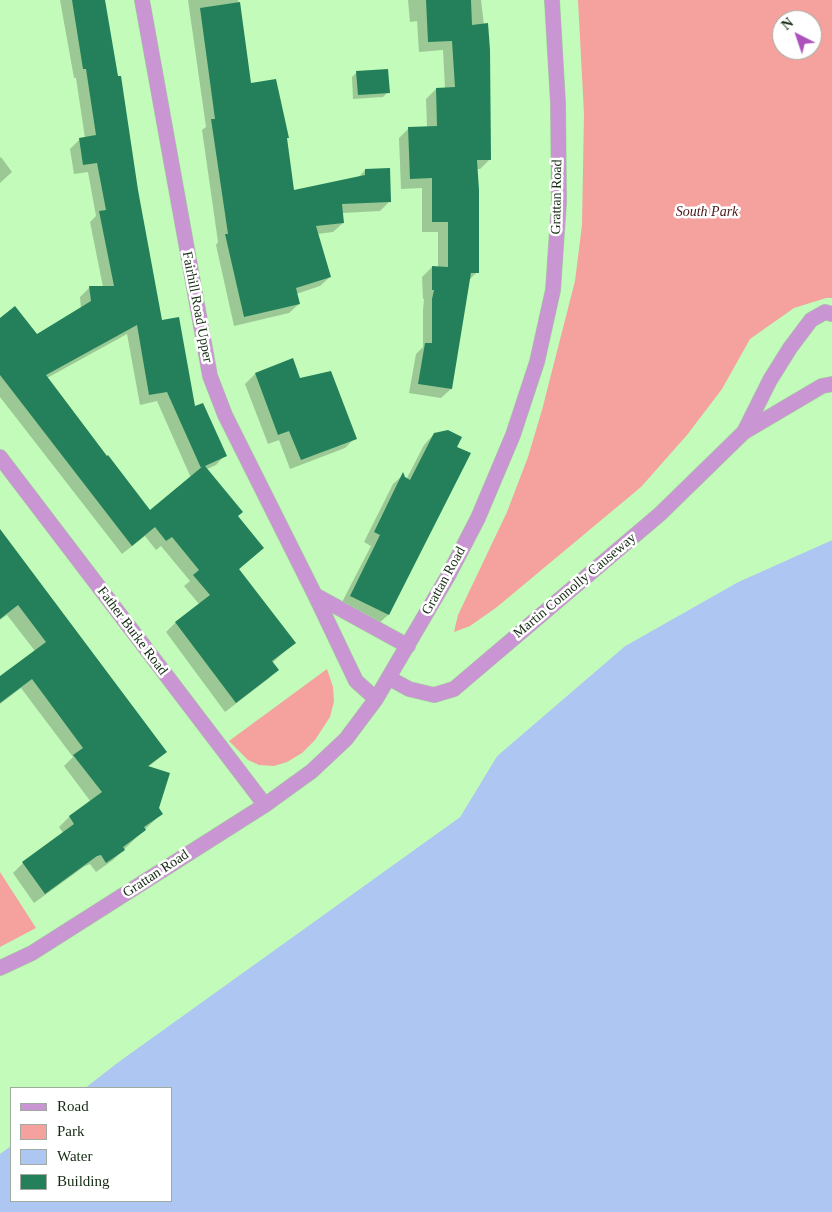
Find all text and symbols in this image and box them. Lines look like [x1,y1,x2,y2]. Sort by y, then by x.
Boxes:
north arrow [772,10,822,60]
text: N [779,15,796,33]
street label: Grattan Road [548,159,566,235]
park label: South Park [676,204,738,220]
street label: Fairhill Road Upper [178,250,216,364]
street label: Martin Connolly Causeway [510,530,640,642]
street label: Grattan Road [418,544,470,618]
street label: Father Burke Road [93,583,171,679]
street label: Grattan Road [120,847,192,901]
legend [10,1087,172,1202]
text: Road [57,1098,89,1114]
text: Park [57,1123,85,1139]
text: Water [57,1148,92,1164]
text: Building [57,1173,110,1189]

